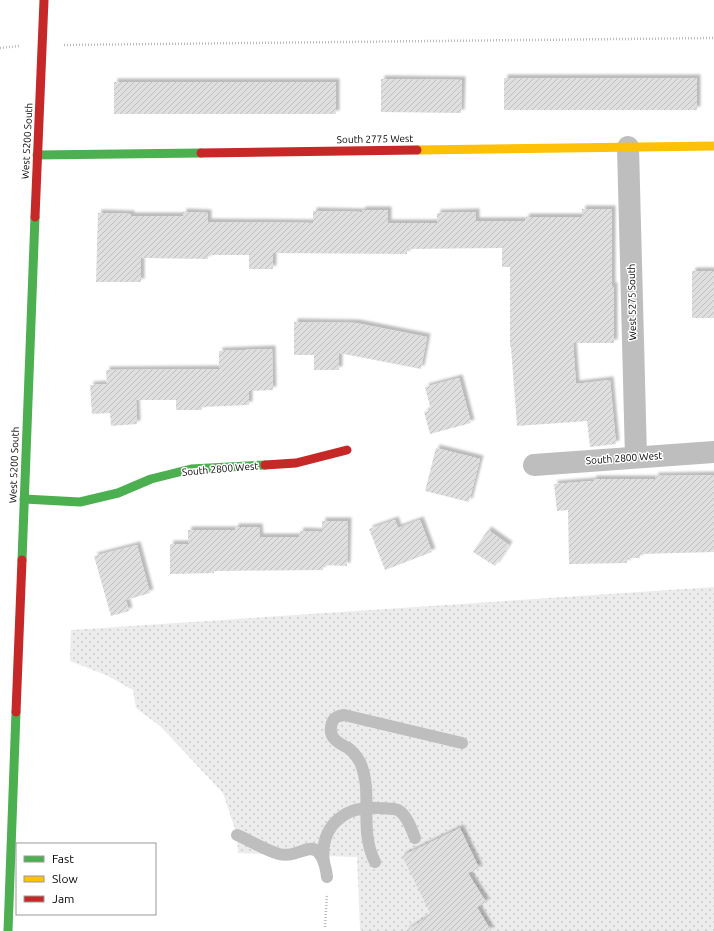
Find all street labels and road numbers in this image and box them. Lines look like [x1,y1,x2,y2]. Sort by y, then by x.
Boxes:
street label: West 5200 South [20,103,34,179]
street label: South 2775 West [337,133,413,145]
street label: West 5275 South [626,264,638,340]
street label: West 5200 South [7,427,21,503]
street label: South 2800 West [585,450,663,466]
street label: South 2800 West [181,460,259,478]

